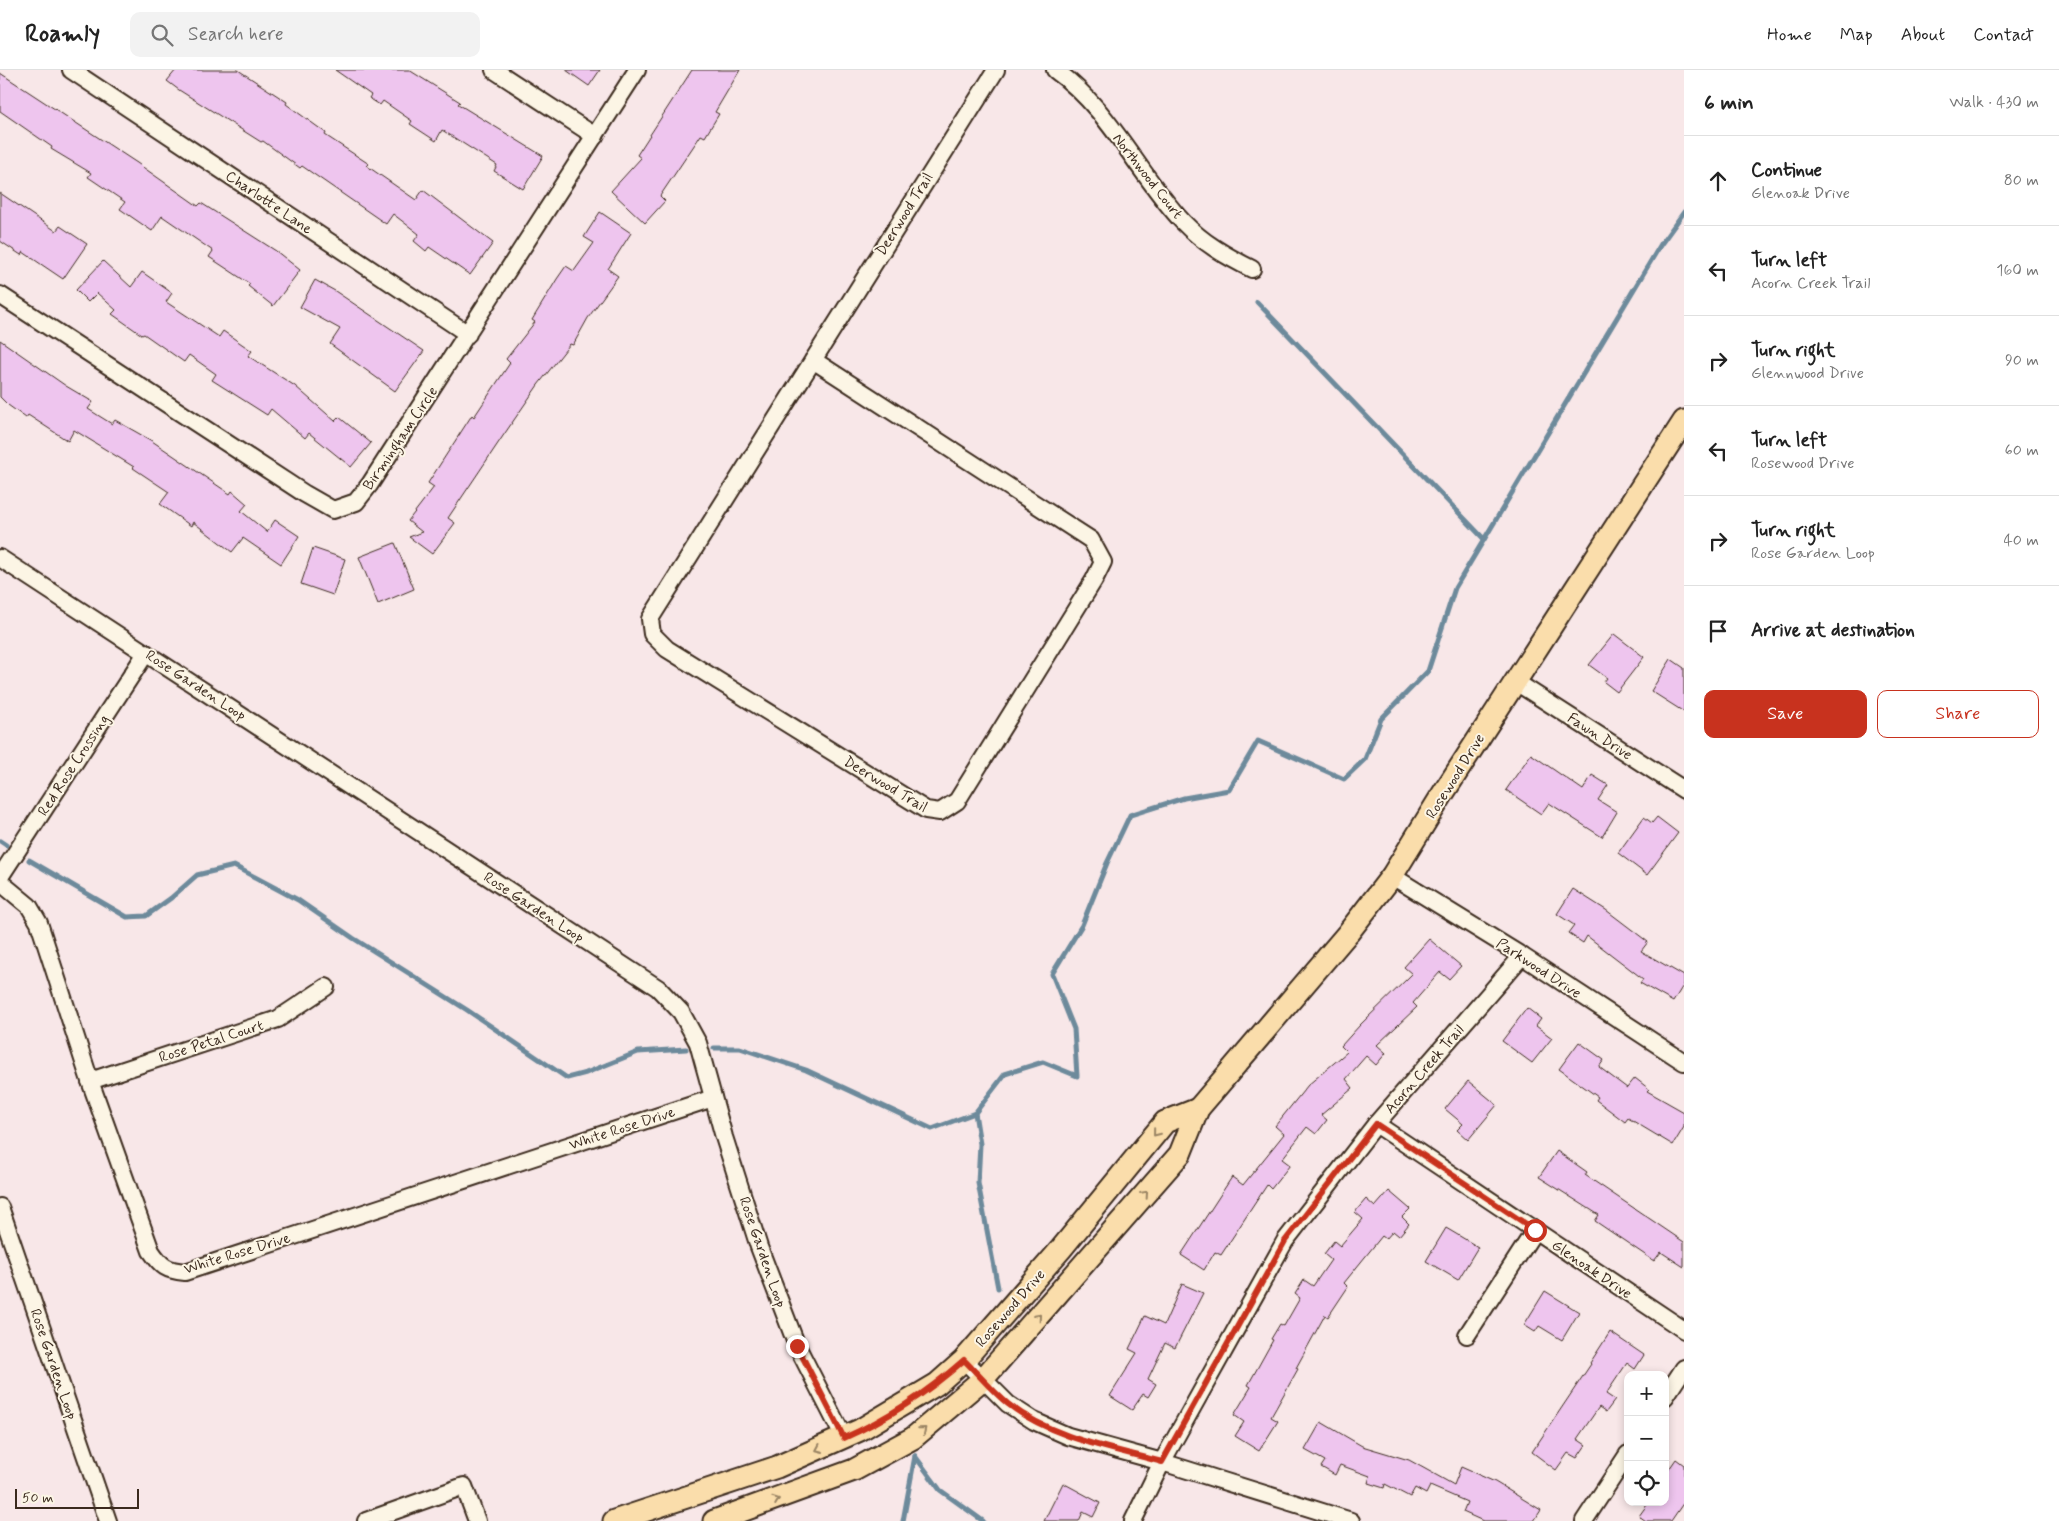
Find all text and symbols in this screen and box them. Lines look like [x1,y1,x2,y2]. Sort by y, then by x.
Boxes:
search box [130,12,480,57]
text: Roamly [25,19,100,50]
icon: search [148,21,176,49]
text: Search here [188,22,284,47]
text: Home [1767,23,1812,47]
text: Map [1840,23,1873,47]
text: About [1901,23,1945,47]
text: Contact [1973,23,2034,47]
text: 6 min [1704,89,1754,117]
text: Walk · 430 m [1949,92,2039,113]
street label: Northwood Court [1108,130,1187,224]
text: Continue [1751,158,1822,183]
street label: Charlotte Lane [221,166,316,239]
icon: ahead [1704,167,1732,195]
street label: Deerwood Trail [871,169,938,260]
text: 80 m [2004,170,2039,191]
text: Glenoak Drive [1751,183,1850,204]
text: Turn left [1751,248,1827,273]
icon: left [1704,257,1732,285]
text: 160 m [1996,260,2039,281]
text: Acorn Creek Trail [1751,273,1870,294]
text: Turn right [1751,338,1835,363]
icon: right [1704,347,1732,375]
text: 90 m [2005,350,2039,371]
text: Glennwood Drive [1751,363,1864,384]
street label: Birmingham Circle [359,383,444,495]
text: Turn left [1751,428,1827,453]
icon: left [1704,437,1732,465]
text: 60 m [2005,440,2039,461]
text: Rosewood Drive [1751,453,1855,474]
text: Turn right [1751,518,1835,543]
icon: right [1704,527,1732,555]
text: 40 m [2003,530,2039,551]
text: Rose Garden Loop [1751,543,1875,564]
icon: arrive [1704,617,1732,645]
text: Arrive at destination [1751,618,1915,643]
street label: Rose Garden Loop [141,646,250,726]
button: Save [1704,690,1867,738]
button: Share [1877,690,2039,738]
street label: Fawn Drive [1563,708,1636,765]
street label: Red Rose Crossing [33,711,114,820]
street label: Rosewood Drive [1422,730,1490,823]
street label: Deerwood Trail [840,752,931,818]
street label: Rose Garden Loop [479,868,588,948]
street label: Parkwood Drive [1492,934,1585,1004]
street label: Rose Petal Court [157,1016,266,1068]
street label: Acorn Creek Trail [1380,1021,1469,1118]
street label: White Rose Drive [567,1102,678,1156]
one-way arrow [1153,1127,1162,1136]
one-way arrow [1139,1191,1147,1200]
street label: Rose Garden Loop [734,1194,790,1310]
route start [1524,1219,1547,1242]
street label: White Rose Drive [182,1228,293,1280]
street label: Glenoak Drive [1547,1236,1636,1304]
street label: Rosewood Drive [971,1265,1050,1352]
street label: Rose Garden Loop [25,1306,81,1422]
one-way arrow [1032,1313,1041,1322]
route end [786,1335,809,1358]
map controls [1624,1371,1669,1506]
button: + [1624,1371,1669,1416]
button: − [1624,1416,1669,1461]
one-way arrow [917,1427,926,1436]
one-way arrow [815,1442,824,1453]
button: locate [1624,1461,1669,1506]
scale bar [15,1486,139,1509]
text: 50 m [22,1489,53,1507]
one-way arrow [771,1495,780,1506]

